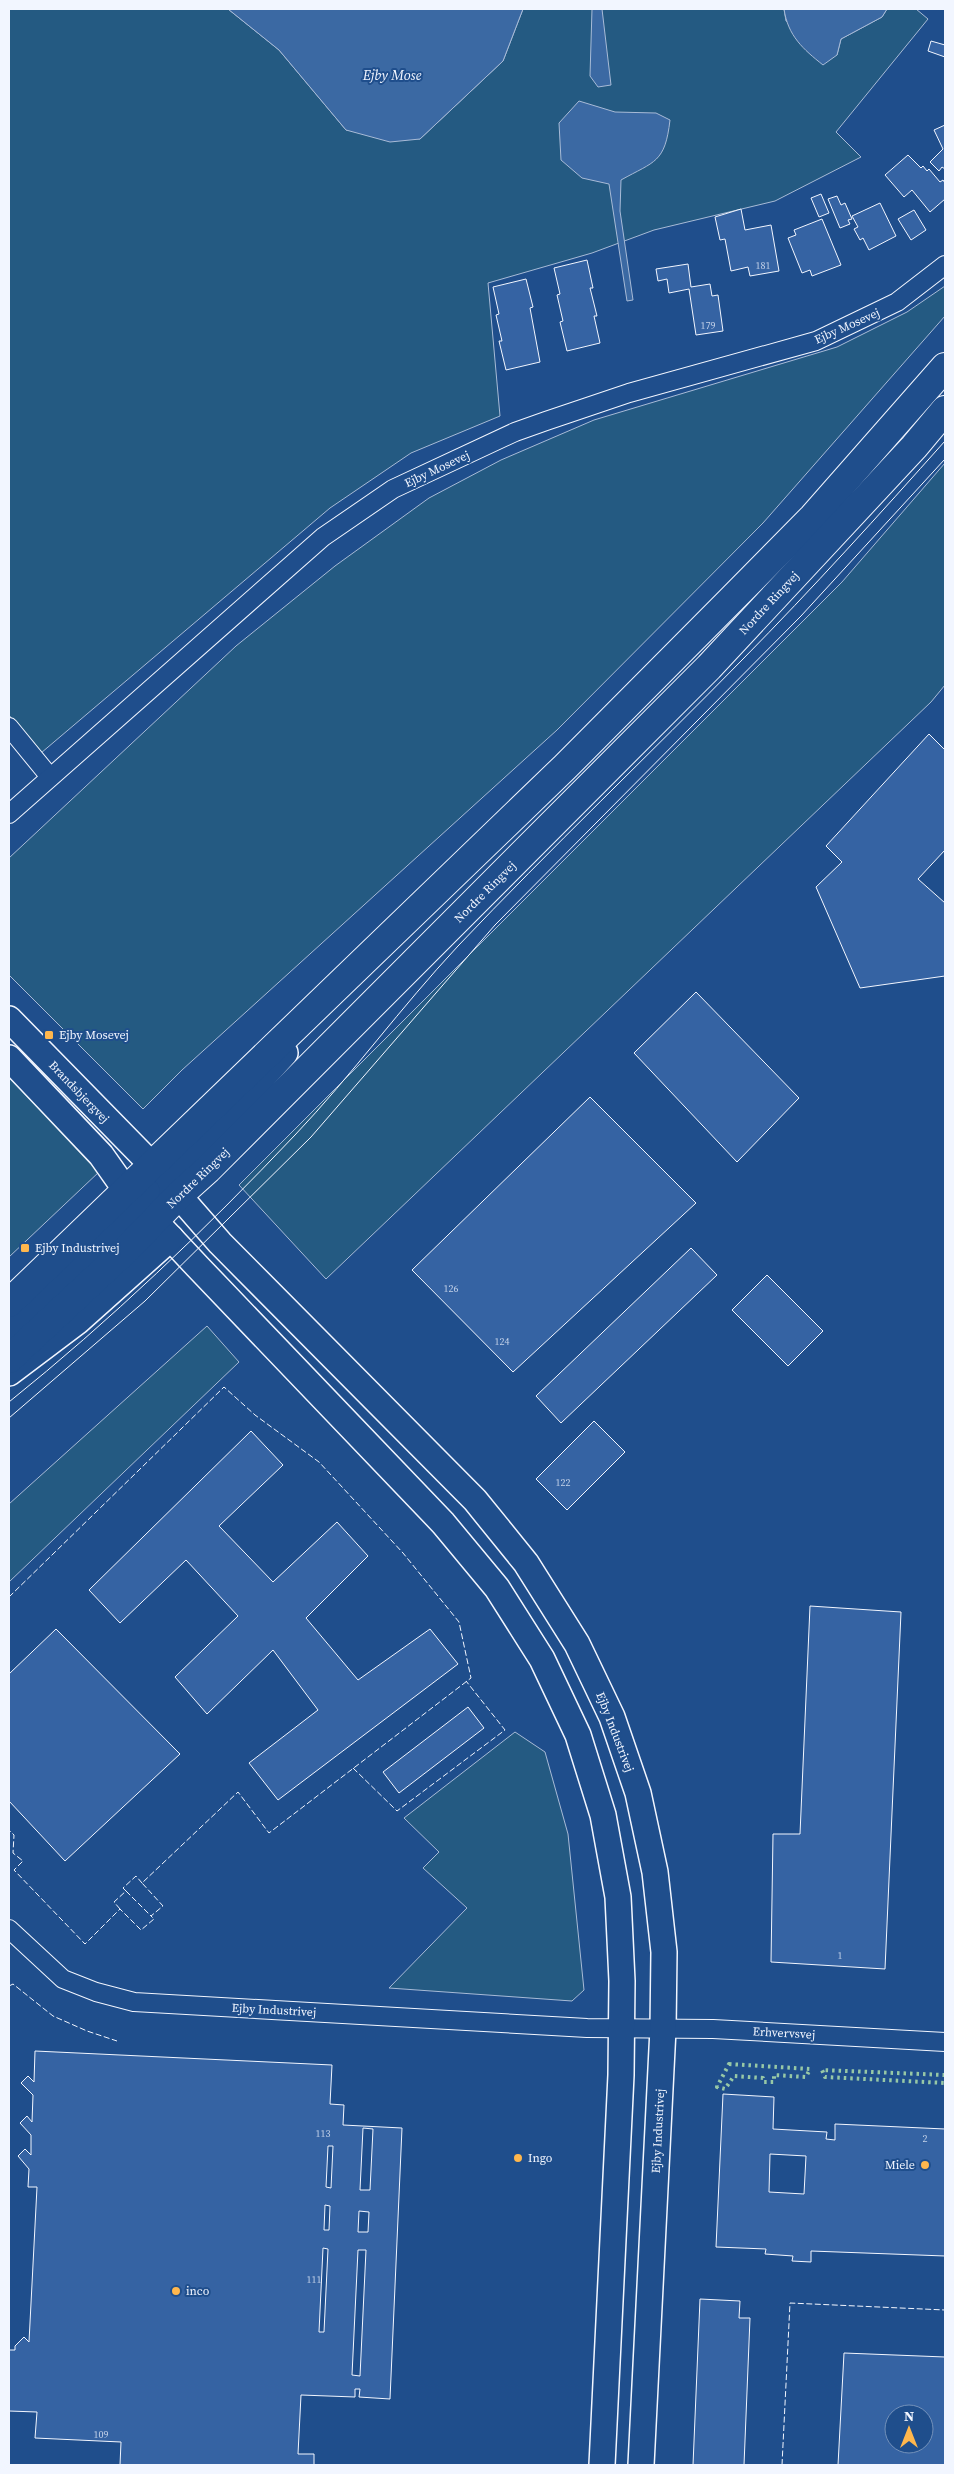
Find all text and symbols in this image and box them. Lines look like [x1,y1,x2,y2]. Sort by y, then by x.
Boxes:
water label: Ejby Mose [362,65,422,85]
house number: 181 [756,259,771,272]
street label: Ejby Mosevej [812,304,882,348]
house number: 179 [701,319,716,332]
street label: Ejby Mosevej [402,447,472,491]
street label: Nordre Ringvej [735,568,803,638]
street label: Nordre Ringvej [451,858,519,926]
place label: Ejby Mosevej [59,1027,129,1043]
marker: Ejby Mosevej [43,1029,55,1041]
street label: Brandsbjergvej [45,1057,113,1127]
street label: Nordre Ringvej [163,1144,233,1212]
place label: Ejby Industrivej [35,1240,120,1256]
marker: Ejby Industrivej [19,1242,31,1254]
house number: 126 [444,1282,459,1295]
house number: 124 [495,1335,510,1348]
house number: 122 [556,1476,571,1489]
street label: Ejby Industrivej [592,1690,638,1774]
house number: 1 [838,1949,843,1962]
street label: Ejby Industrivej [231,2000,317,2020]
street label: Erhvervsvej [752,2023,816,2043]
street label: Ejby Industrivej [648,2088,668,2174]
house number: 113 [316,2127,331,2140]
house number: 2 [923,2132,928,2145]
place label: Ingo [528,2150,553,2166]
marker: Ingo [512,2152,524,2164]
place label: Miele [885,2157,915,2173]
marker: Miele [919,2159,931,2171]
house number: 111 [307,2273,322,2286]
place label: inco [186,2283,210,2299]
marker: inco [170,2285,182,2297]
north arrow [884,2404,934,2454]
text: N [904,2406,914,2426]
house number: 109 [94,2428,109,2441]

